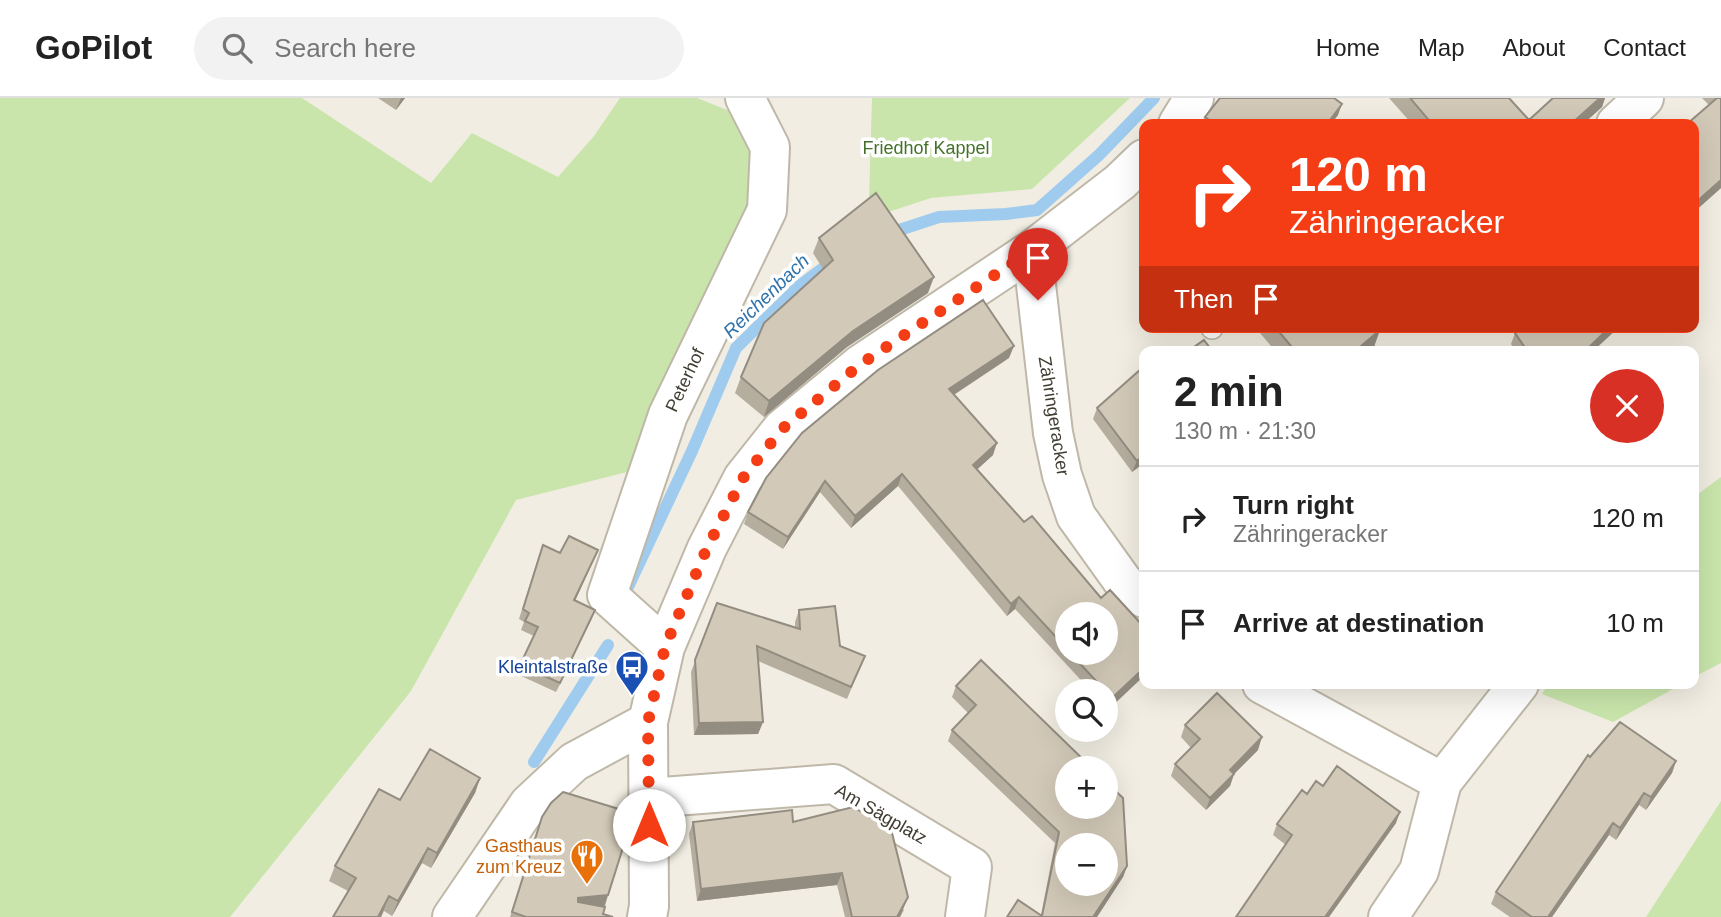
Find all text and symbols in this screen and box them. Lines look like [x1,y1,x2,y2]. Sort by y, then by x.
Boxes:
search box [194,17,684,80]
text: GoPilot [35,29,152,66]
icon: search [218,29,256,67]
text: Search here [274,33,416,63]
text: Home [1316,34,1380,61]
text: Map [1418,34,1465,61]
text: About [1503,34,1565,61]
text: Contact [1603,34,1686,61]
park label: Friedhof Kappel [862,138,990,158]
icon: right [1174,147,1265,238]
text: 120 m [1289,147,1428,201]
text: Zähringeracker [1289,204,1504,240]
pin [1008,228,1068,300]
icon: arrive [1019,239,1057,277]
water label: Reichenbach [719,250,813,342]
icon: arrive [1247,280,1285,318]
text: Then [1174,284,1233,314]
street label: Peterhof [662,344,709,415]
street label: Zähringeracker [1035,355,1073,477]
text: 2 min [1174,368,1284,415]
button: close [1590,369,1664,443]
text: 130 m · 21:30 [1174,418,1316,444]
text: Turn right [1233,490,1354,520]
icon: right [1174,500,1212,538]
text: 120 m [1592,503,1664,533]
text: Zähringeracker [1233,521,1388,547]
map controls [1055,602,1118,896]
button: sound [1055,602,1118,665]
icon: arrive [1174,605,1212,643]
text: Arrive at destination [1233,608,1484,638]
text: 10 m [1606,608,1664,638]
bus stop icon: Kleintalstraße [613,648,651,697]
place label: Kleintalstraße [498,657,608,677]
button: search [1055,679,1118,742]
button: + [1055,756,1118,819]
street label: Am Sägplatz [832,780,930,848]
position arrow [612,788,686,862]
button: − [1055,833,1118,896]
place label: Gasthaus zum Kreuz [476,836,562,877]
restaurant icon: Gasthaus zum Kreuz [568,837,606,886]

